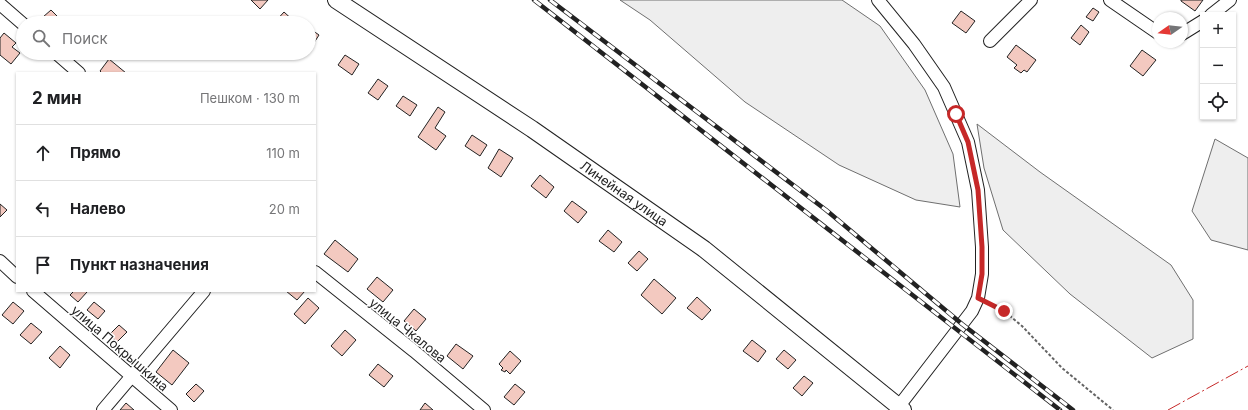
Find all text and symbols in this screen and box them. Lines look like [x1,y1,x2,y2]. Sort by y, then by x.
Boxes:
north arrow [1152,12,1188,48]
map controls [1200,12,1236,120]
button: + [1200,12,1236,48]
search box [16,16,316,60]
icon: search [30,27,52,49]
text: Поиск [62,29,108,48]
button: − [1200,48,1236,84]
button: locate [1200,84,1236,120]
text: 2 мин [32,88,82,108]
text: Пешком · 130 m [200,90,300,106]
route start [947,105,965,123]
icon: ahead [32,142,54,164]
text: Прямо [70,143,121,162]
text: 110 m [266,145,300,161]
street label: Линейная улица [577,157,671,229]
icon: left [32,198,54,220]
text: Налево [70,199,126,218]
text: 20 m [269,201,300,217]
icon: arrive [32,254,54,276]
text: Пункт назначения [70,255,209,274]
street label: улица Чкалова [366,294,450,366]
street label: улица Покрышкина [68,302,172,394]
route end [995,302,1013,320]

